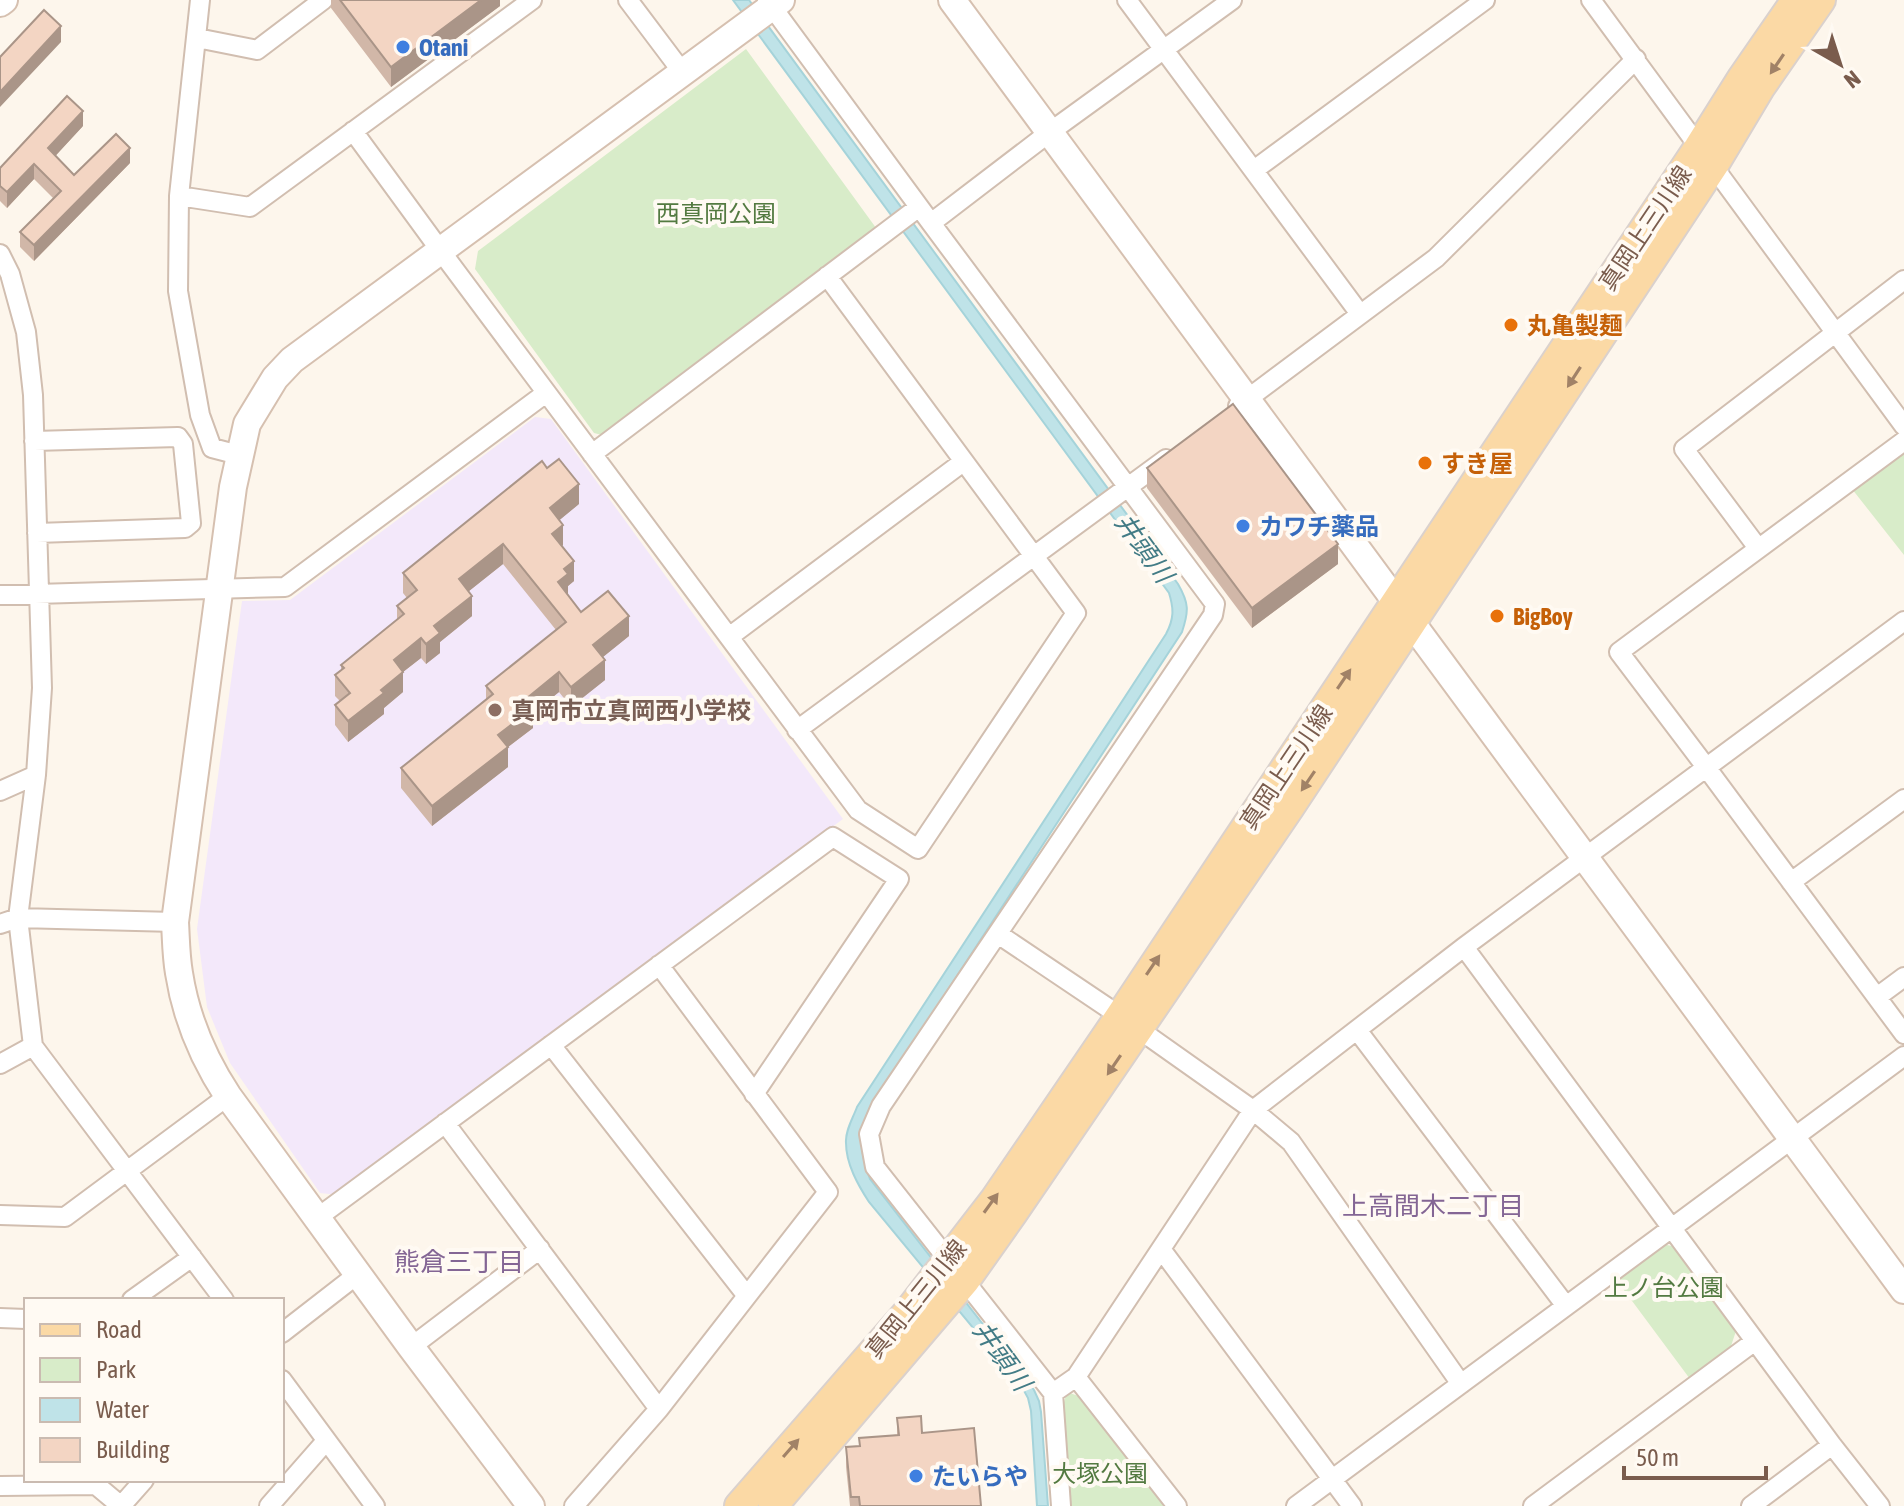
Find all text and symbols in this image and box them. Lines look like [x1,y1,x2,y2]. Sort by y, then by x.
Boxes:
north arrow [1800,24,1880,104]
place label: Otani [419,34,468,61]
marker: Otani [394,38,412,56]
one-way arrow [1769,54,1784,75]
text: N [1839,65,1866,94]
street label: 真岡上三川線 [1594,161,1696,295]
park label: 西真岡公園 [656,200,776,227]
place label: 丸亀製麺 [1527,312,1623,339]
marker: 丸亀製麺 [1502,316,1520,334]
one-way arrow [1567,366,1582,387]
place label: すき屋 [1441,450,1513,477]
marker: すき屋 [1416,454,1434,472]
water label: 井頭川 [1109,508,1181,591]
place label: カワチ薬品 [1259,513,1379,540]
marker: カワチ薬品 [1234,517,1252,535]
place label: BigBoy [1513,603,1573,630]
marker: BigBoy [1488,607,1506,625]
one-way arrow [1337,669,1352,690]
place label: 真岡市立真岡西小学校 [511,697,751,724]
street label: 真岡上三川線 [1235,700,1337,834]
marker: 真岡市立真岡西小学校 [486,701,504,719]
one-way arrow [1301,770,1316,791]
one-way arrow [1146,955,1161,976]
one-way arrow [1107,1055,1122,1076]
district label: 上高間木二丁目 [1342,1191,1524,1221]
one-way arrow [983,1193,999,1214]
street label: 真岡上三川線 [860,1235,972,1363]
district label: 熊倉三丁目 [394,1247,524,1277]
park label: 上ノ台公園 [1604,1274,1724,1301]
legend [24,1298,284,1482]
text: Road [96,1316,142,1343]
water label: 井頭川 [967,1316,1039,1399]
text: Park [96,1356,137,1383]
text: Water [96,1396,149,1423]
scale bar [1624,1430,1766,1480]
text: Building [96,1436,170,1463]
one-way arrow [782,1438,799,1458]
text: 50 m [1636,1444,1679,1471]
park label: 大塚公園 [1052,1460,1148,1487]
place label: たいらや [932,1463,1028,1490]
marker: たいらや [907,1467,925,1485]

